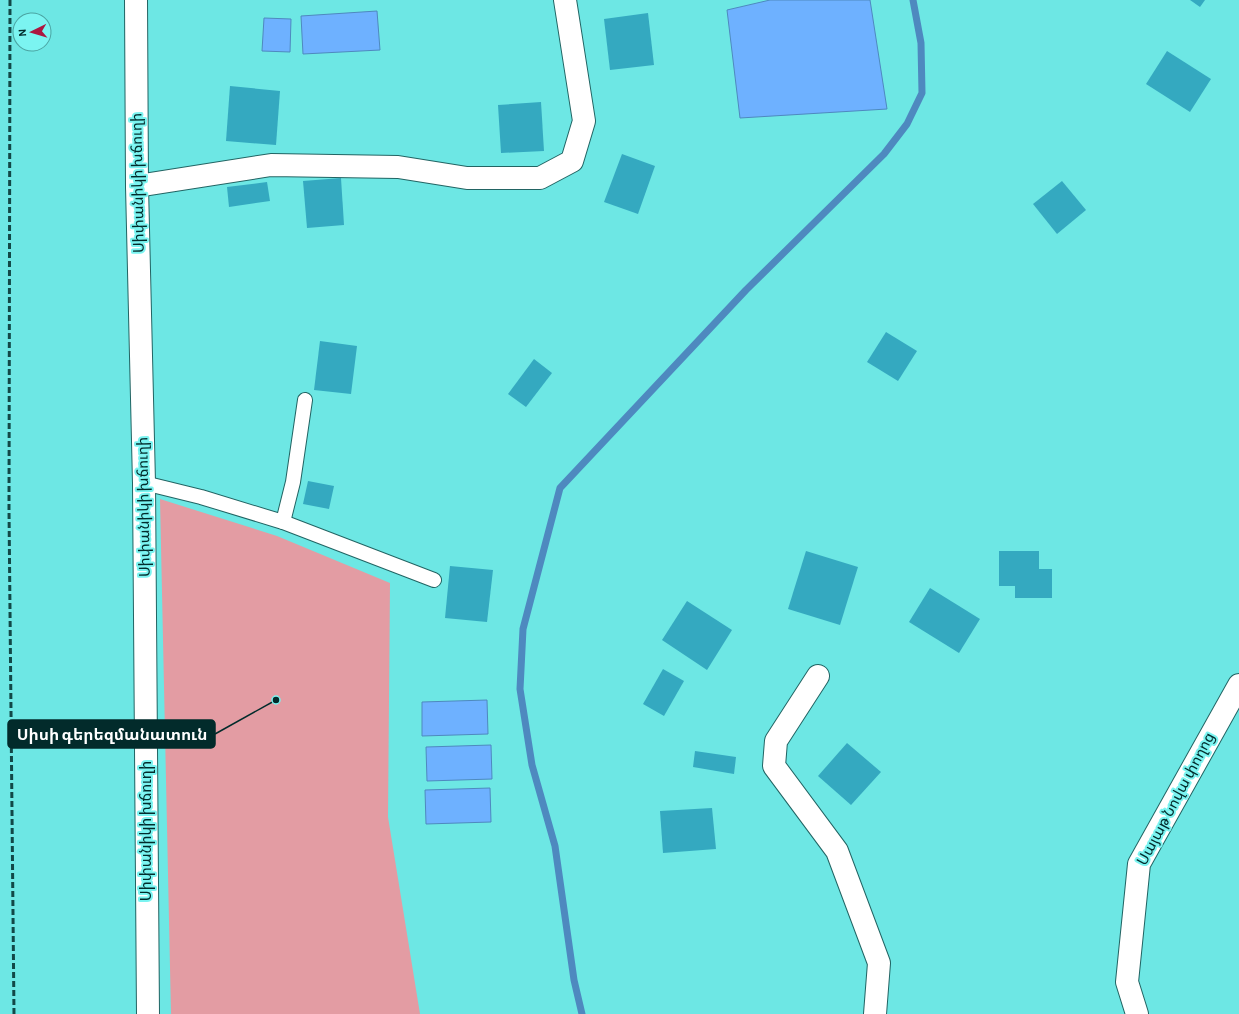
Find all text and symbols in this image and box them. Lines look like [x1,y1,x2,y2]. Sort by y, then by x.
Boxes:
north arrow [12,12,52,52]
text: N [17,29,28,37]
street label: Սիփանիկի խճուղի [128,113,148,253]
street label: Սիփանիկի խճուղի [134,437,154,577]
callout: Սիսի գերեզմանատուն [8,720,215,748]
text: Սիսի գերեզմանատուն [17,727,207,744]
street label: Սայաթ Նովա փողոց [1135,730,1218,868]
street label: Սիփանիկի խճուղի [138,761,155,901]

